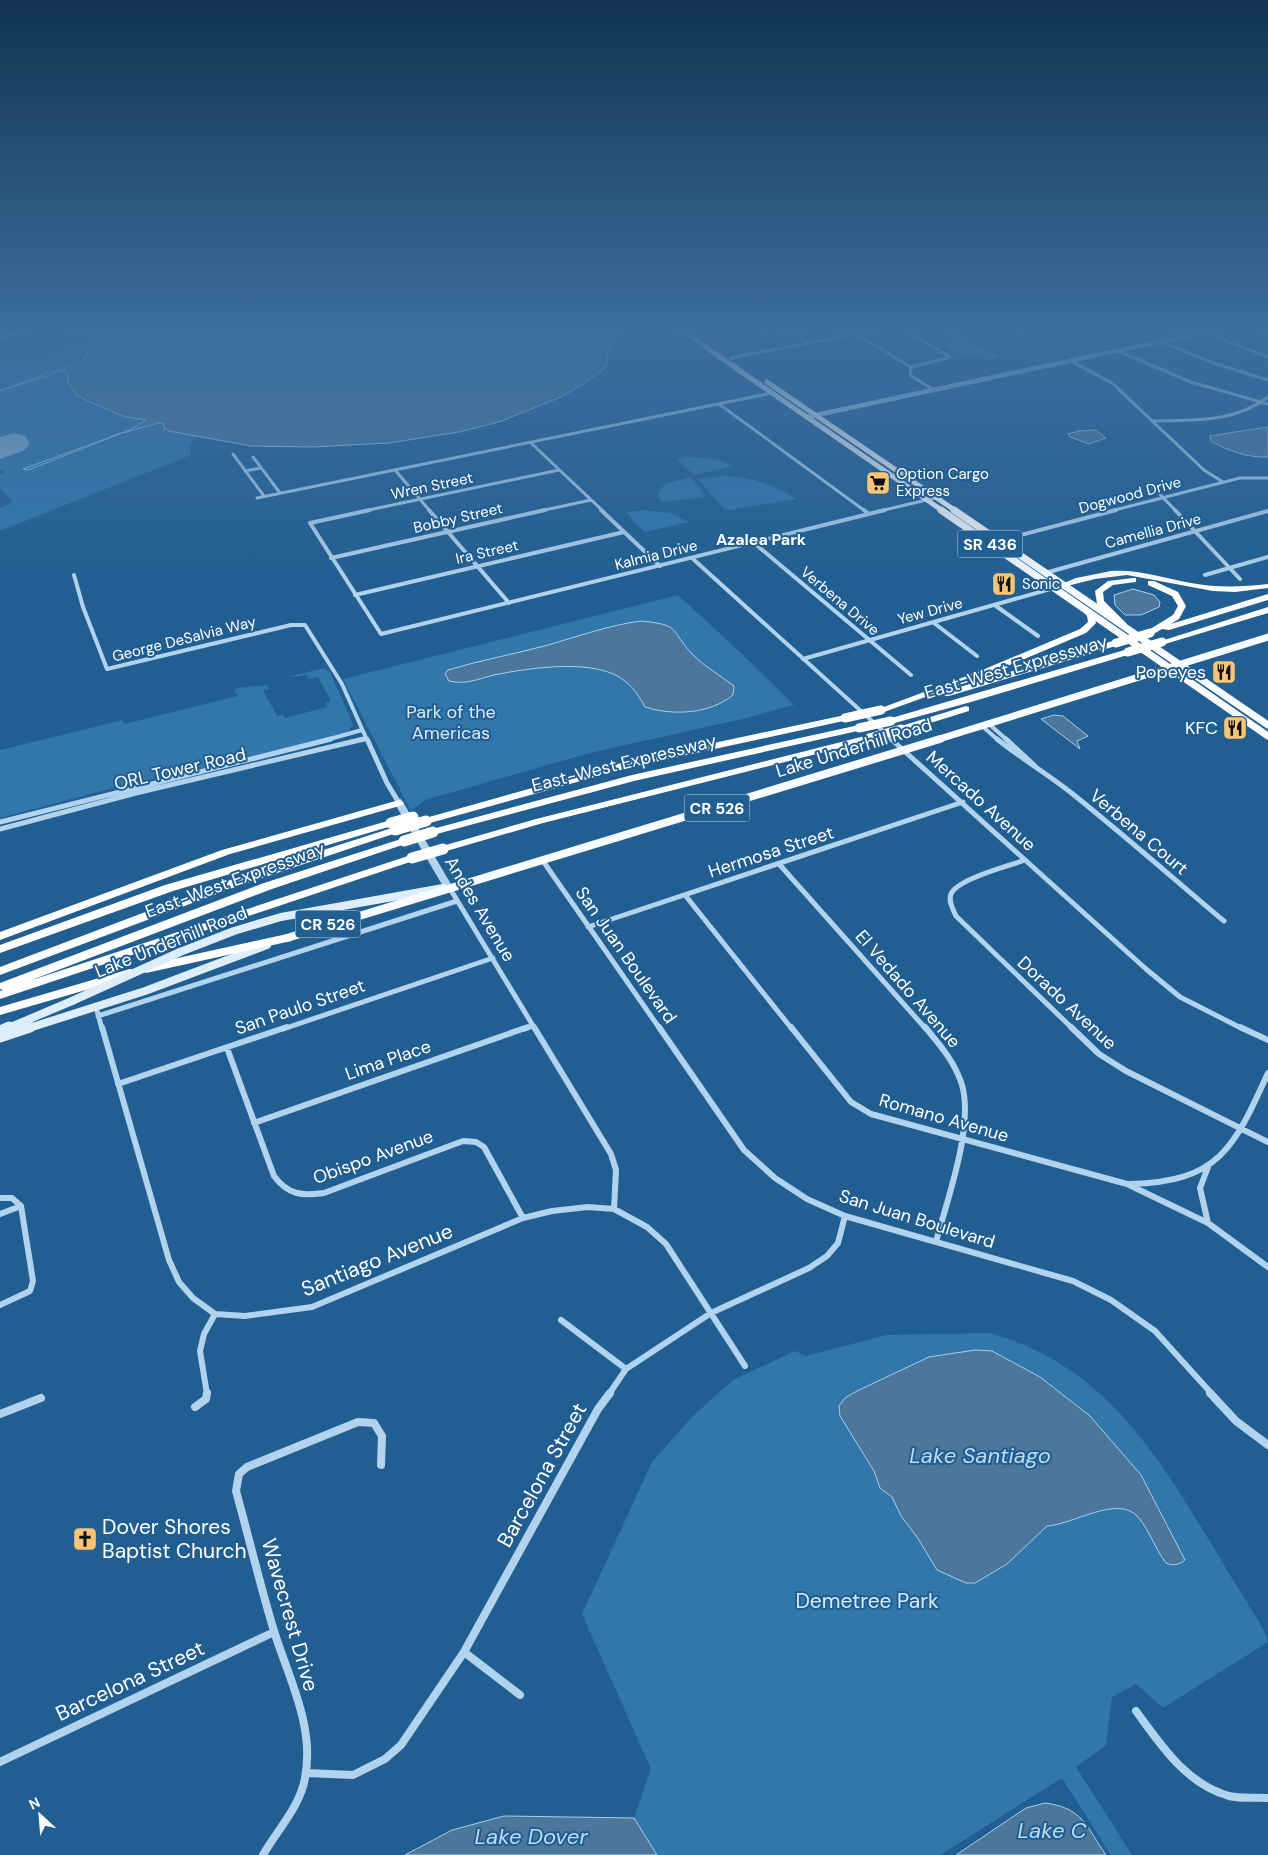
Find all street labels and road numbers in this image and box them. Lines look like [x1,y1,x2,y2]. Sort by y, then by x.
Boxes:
street label: Wren Street [389,468,475,504]
street label: Dogwood Drive [1077,472,1183,518]
street label: Bobby Street [411,498,505,538]
street label: Camellia Drive [1103,509,1203,553]
road number: SR 436 [958,530,1022,558]
street label: Ira Street [454,535,520,569]
street label: Kalmia Drive [613,535,699,575]
street label: Verbena Drive [796,562,884,640]
street label: Yew Drive [895,593,965,629]
street label: George DeSalvia Way [110,611,259,667]
street label: East-West Expressway [922,629,1110,705]
street label: Lake Underhill Road [773,713,935,783]
street label: East-West Expressway [529,728,719,798]
street label: ORL Tower Road [112,742,248,796]
street label: Mercado Avenue [921,745,1041,857]
street label: Verbena Court [1085,784,1193,880]
road number: CR 526 [684,794,750,821]
street label: Hermosa Street [705,820,837,884]
street label: East-West Expressway [142,836,328,924]
street label: Andes Avenue [439,852,521,966]
street label: San Juan Boulevard [570,882,682,1028]
street label: Lake Underhill Road [91,900,251,984]
road number: CR 526 [296,911,360,938]
street label: El Vedado Avenue [850,925,966,1053]
street label: Dorado Avenue [1012,951,1122,1055]
street label: San Paulo Street [232,974,368,1040]
street label: Lima Place [342,1034,434,1086]
street label: Romano Avenue [876,1088,1012,1148]
street label: Obispo Avenue [309,1124,437,1190]
street label: San Juan Boulevard [836,1184,998,1254]
street label: Santiago Avenue [297,1217,457,1303]
street label: Barcelona Street [491,1398,593,1552]
street label: Wavecrest Drive [255,1535,325,1695]
street label: Barcelona Street [51,1634,209,1728]

